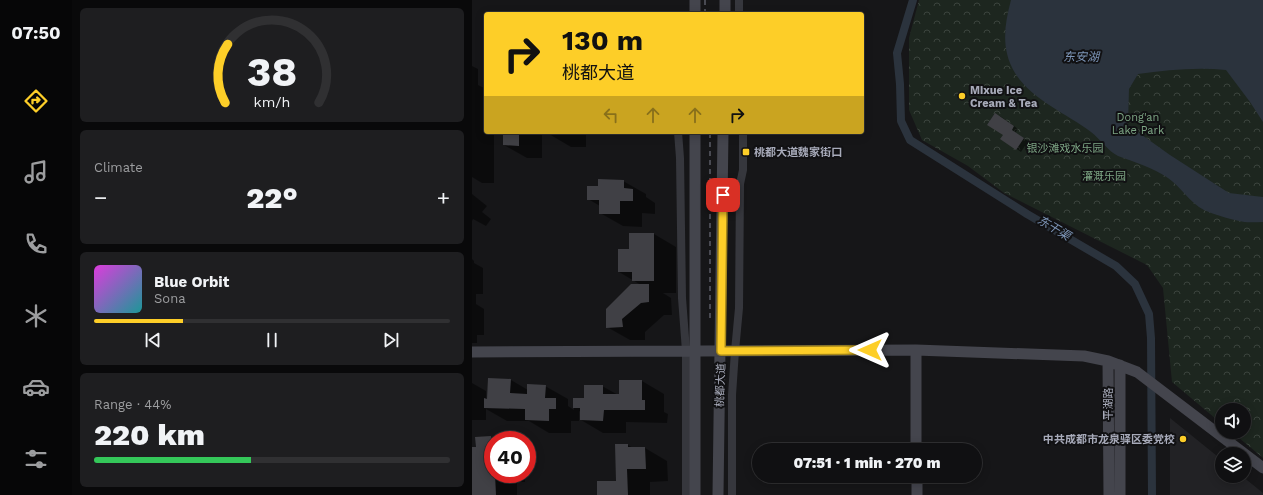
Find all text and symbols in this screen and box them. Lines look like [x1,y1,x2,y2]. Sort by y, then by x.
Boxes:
text: 07:50 [11,22,61,43]
text: 130 m [562,24,643,57]
icon: right [496,28,548,80]
text: 38 [247,47,297,96]
water label: 东安湖 [1063,50,1101,64]
text: 桃都大道 [562,62,634,83]
place label: Mixue Ice Cream & Tea [970,84,1038,110]
icon: directions [22,87,50,115]
marker: Mixue Ice Cream & Tea [957,91,967,101]
text: km/h [254,93,290,109]
icon: left [600,104,622,126]
icon: ahead [642,104,664,126]
icon: ahead [684,104,706,126]
icon: right [726,104,748,126]
park label: Dong'an Lake Park [1112,111,1164,137]
park label: 银沙滩戏水乐园 [1027,142,1104,155]
place label: 桃都大道魏家街口 [754,146,842,159]
marker: 桃都大道魏家街口 [741,147,751,157]
icon: music [22,158,50,186]
text: Climate [94,160,143,175]
park label: 灌溉乐园 [1082,170,1126,183]
pin [706,178,740,212]
text: 22° [246,180,298,215]
icon: arrive [712,184,734,206]
text: − [94,185,107,210]
text: + [437,185,450,210]
water label: 东干渠 [1035,213,1075,244]
icon: phone [22,230,50,258]
text: Blue Orbit [154,273,229,291]
text: Sona [154,291,186,306]
icon: climate [22,302,50,330]
icon: previous [142,329,164,351]
icon: pause [261,329,283,351]
icon: next [380,329,402,351]
position arrow [849,329,891,371]
street label: 桃都大道 [713,363,728,407]
icon: car [22,373,50,401]
street label: 平湖路 [1102,388,1115,421]
text: Range · 44% [94,397,171,412]
map controls [1215,403,1251,483]
button: sound [1215,403,1251,439]
text: 220 km [94,417,205,452]
speed limit sign: 40 [484,431,536,483]
place label: 中共成都市龙泉驿区委党校 [1043,433,1175,446]
marker: 中共成都市龙泉驿区委党校 [1178,434,1188,444]
icon: filters [22,445,50,473]
button: layers [1215,447,1251,483]
text: 07:51 · 1 min · 270 m [793,454,941,472]

